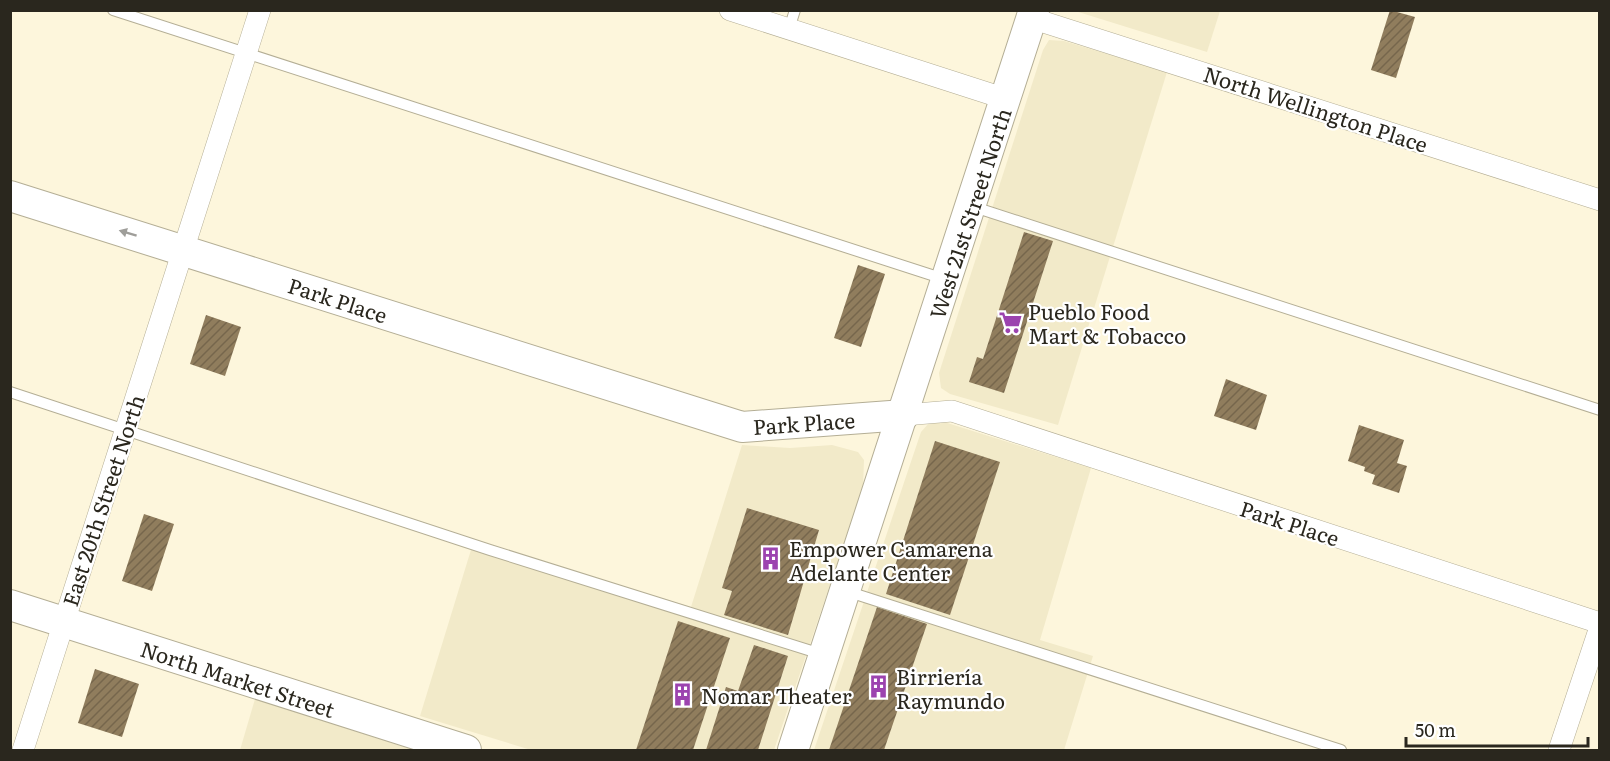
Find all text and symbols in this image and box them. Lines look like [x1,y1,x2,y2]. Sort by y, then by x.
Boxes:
street label: North Wellington Place [1200,57,1432,159]
street label: West 21st Street North [920,104,1018,322]
one-way arrow [119,228,137,237]
street label: Park Place [285,268,392,330]
place label: Pueblo Food Mart & Tobacco [1028,295,1186,350]
supermarket icon: Pueblo Food Mart & Tobacco [997,309,1023,335]
street label: East 20th Street North [53,390,151,610]
street label: Park Place [752,403,856,441]
street label: Park Place [1237,491,1344,553]
place label: Empower Camarena Adelante Center [789,532,994,587]
building icon: Empower Camarena Adelante Center [758,546,784,572]
street label: North Market Street [137,632,339,724]
place label: Birriería Raymundo [896,660,1005,715]
building icon: Birriería Raymundo [865,674,891,700]
place label: Nomar Theater [701,679,852,710]
building icon: Nomar Theater [670,681,696,707]
scale bar [1406,710,1588,748]
text: 50 m [1415,716,1456,743]

